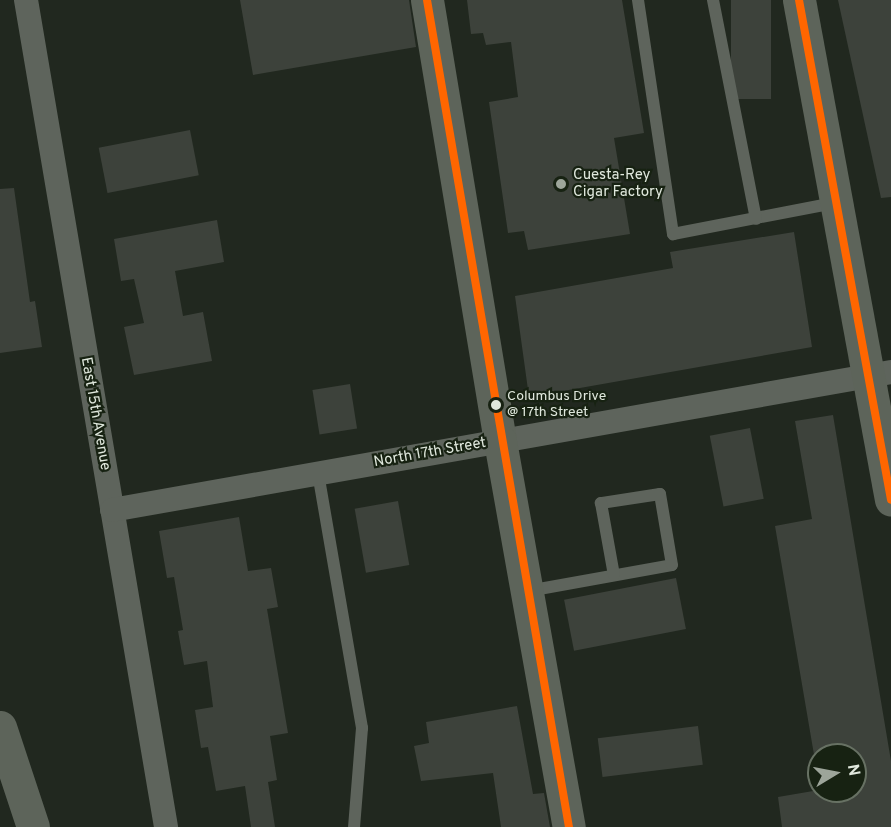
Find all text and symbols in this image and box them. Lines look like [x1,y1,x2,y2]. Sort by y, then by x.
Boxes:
place label: Cuesta-Rey Cigar Factory [573,166,663,201]
marker: Cuesta-Rey Cigar Factory [554,177,568,191]
street label: East 15th Avenue [76,356,114,472]
place label: Columbus Drive @ 17th Street [507,389,606,422]
marker: Columbus Drive @ 17th Street [490,399,502,411]
street label: North 17th Street [372,434,488,472]
north arrow [807,743,867,803]
text: N [842,763,864,778]

